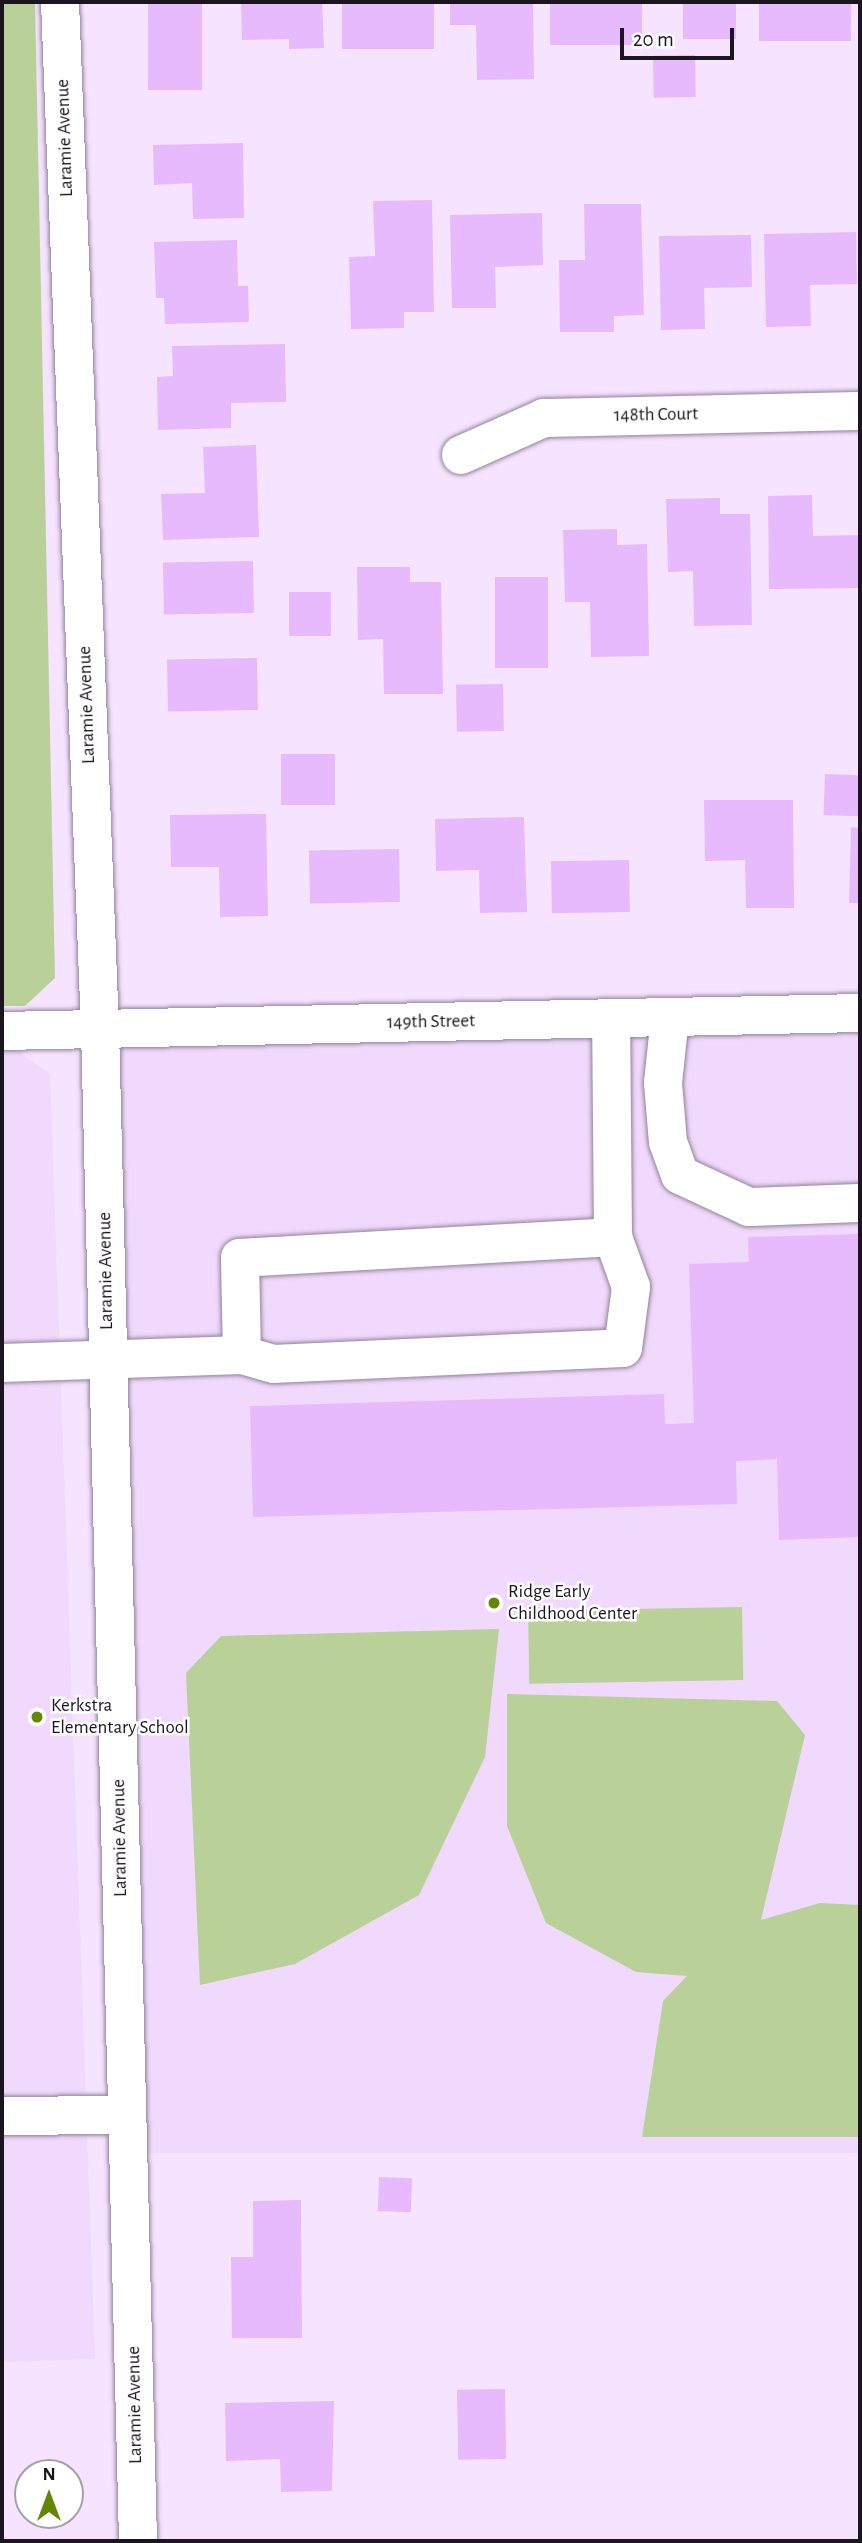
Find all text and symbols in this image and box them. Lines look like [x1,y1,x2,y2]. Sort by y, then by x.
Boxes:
scale bar [624,14,738,58]
text: 20 m [633,29,674,50]
street label: Laramie Avenue [52,79,78,197]
street label: 148th Court [614,403,698,427]
street label: Laramie Avenue [74,646,100,764]
street label: 149th Street [387,1010,475,1034]
street label: Laramie Avenue [94,1212,118,1330]
place label: Ridge Early Childhood Center [508,1581,637,1625]
marker: Ridge Early Childhood Center [486,1595,502,1611]
place label: Kerkstra Elementary School [51,1695,189,1739]
marker: Kerkstra Elementary School [29,1709,45,1725]
street label: Laramie Avenue [108,1779,132,1897]
street label: Laramie Avenue [123,2346,147,2464]
north arrow [14,2459,84,2529]
text: N [42,2465,56,2484]

